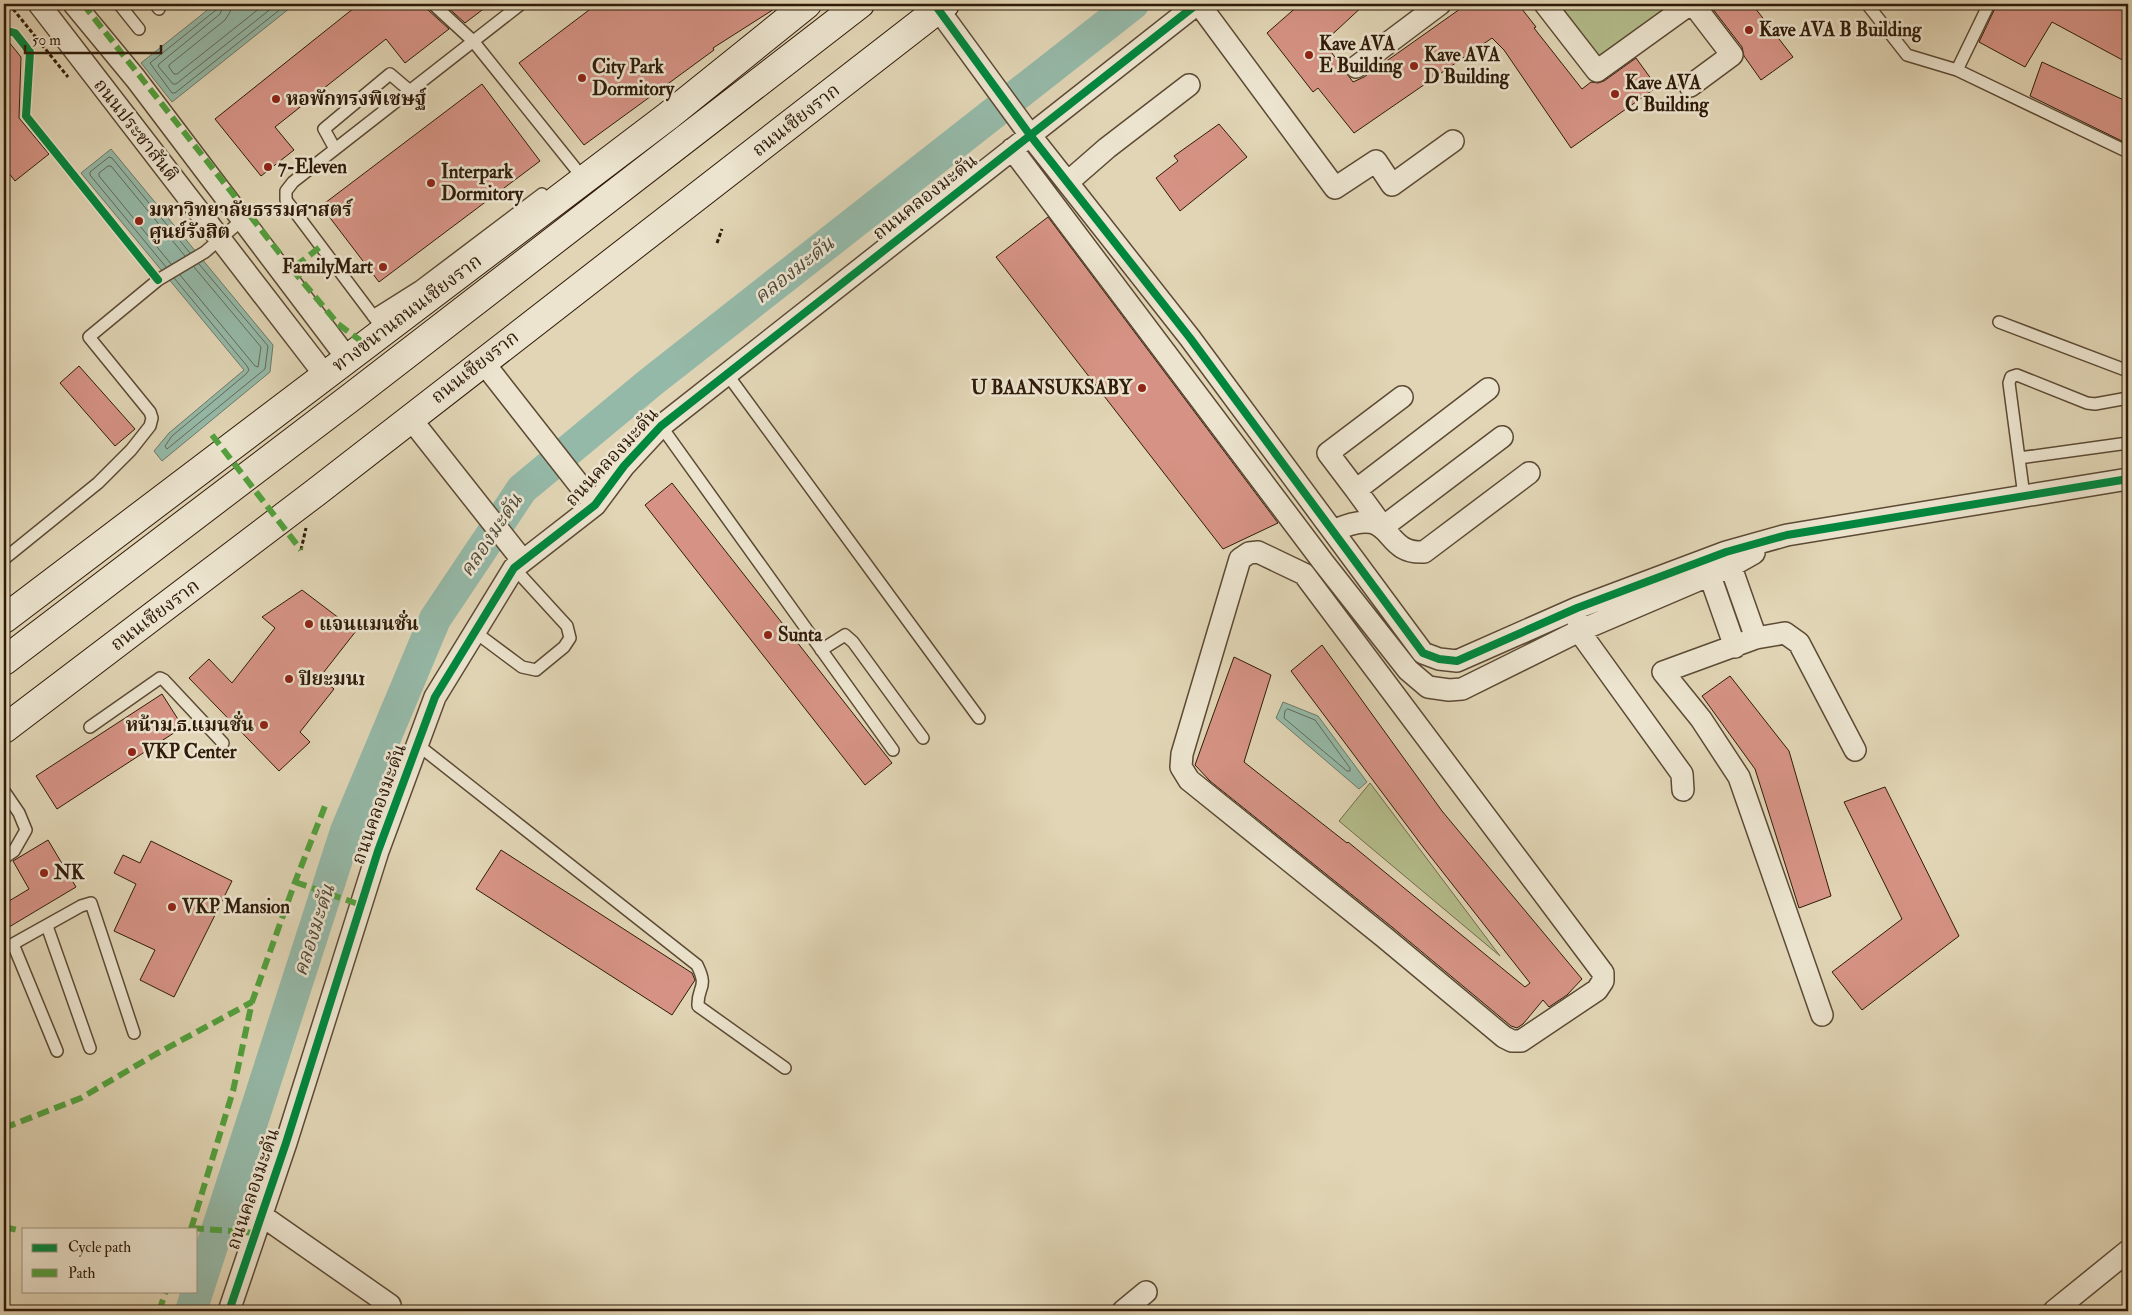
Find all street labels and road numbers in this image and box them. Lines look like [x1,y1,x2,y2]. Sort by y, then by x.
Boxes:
street label: ถนนประชาสันติ [88,74,184,186]
street label: ถนนเชียงราก [747,78,845,162]
street label: ถนนคลองมะดัน [868,148,982,246]
street label: ทางขนานถนนเชียงราก [328,249,486,377]
street label: ถนนเชียงราก [426,326,524,408]
street label: ถนนคลองมะดัน [560,402,664,512]
street label: ถนนเชียงราก [106,574,204,656]
street label: ถนนคลองมะดัน [346,740,412,868]
street label: ถนนคลองมะดัน [221,1125,285,1253]

